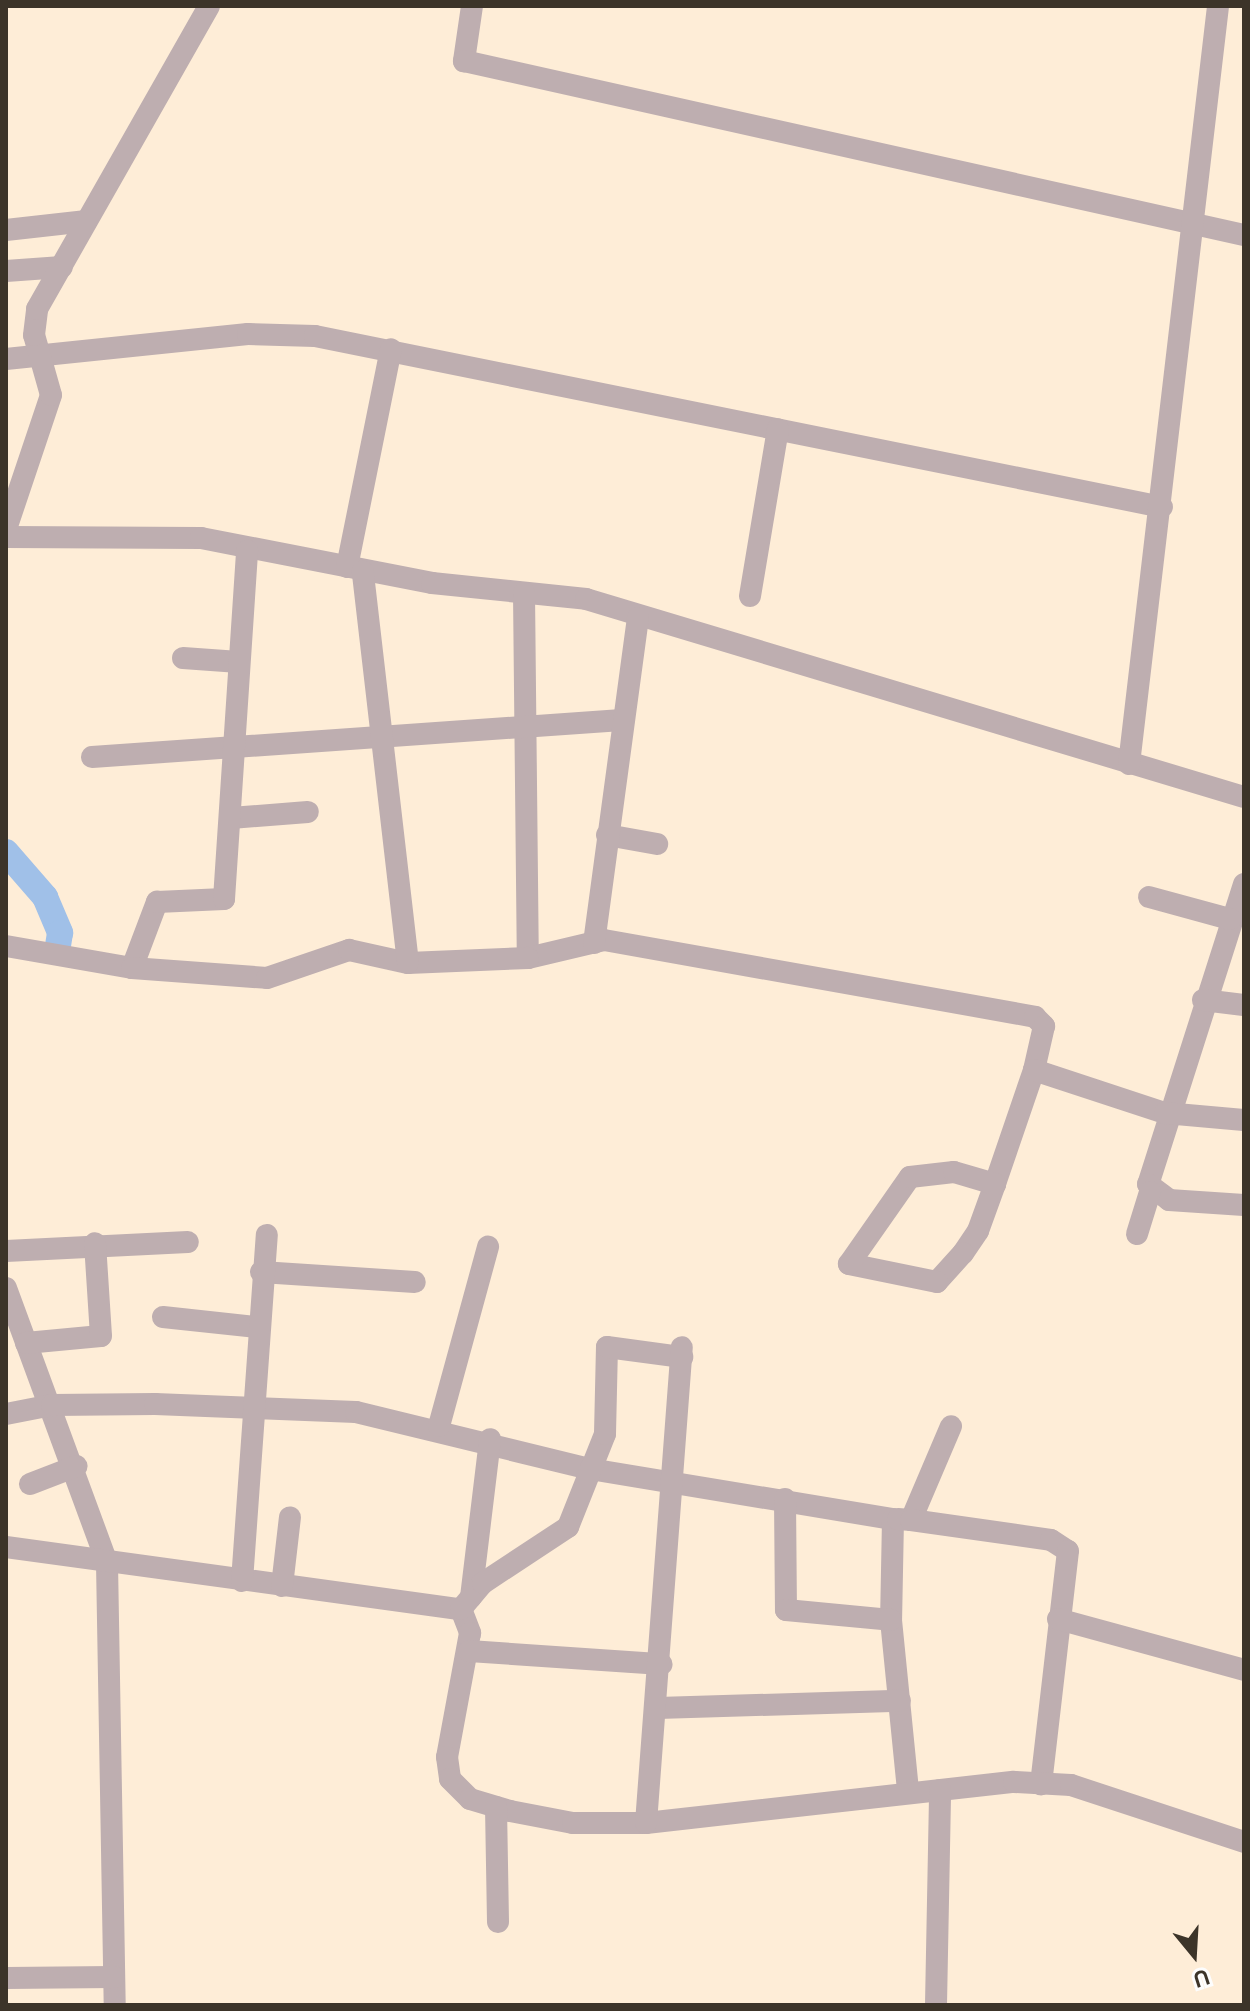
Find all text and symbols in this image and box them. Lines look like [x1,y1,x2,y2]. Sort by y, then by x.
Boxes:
north arrow [1154,1915,1234,1995]
text: U [1190,1963,1213,1994]

